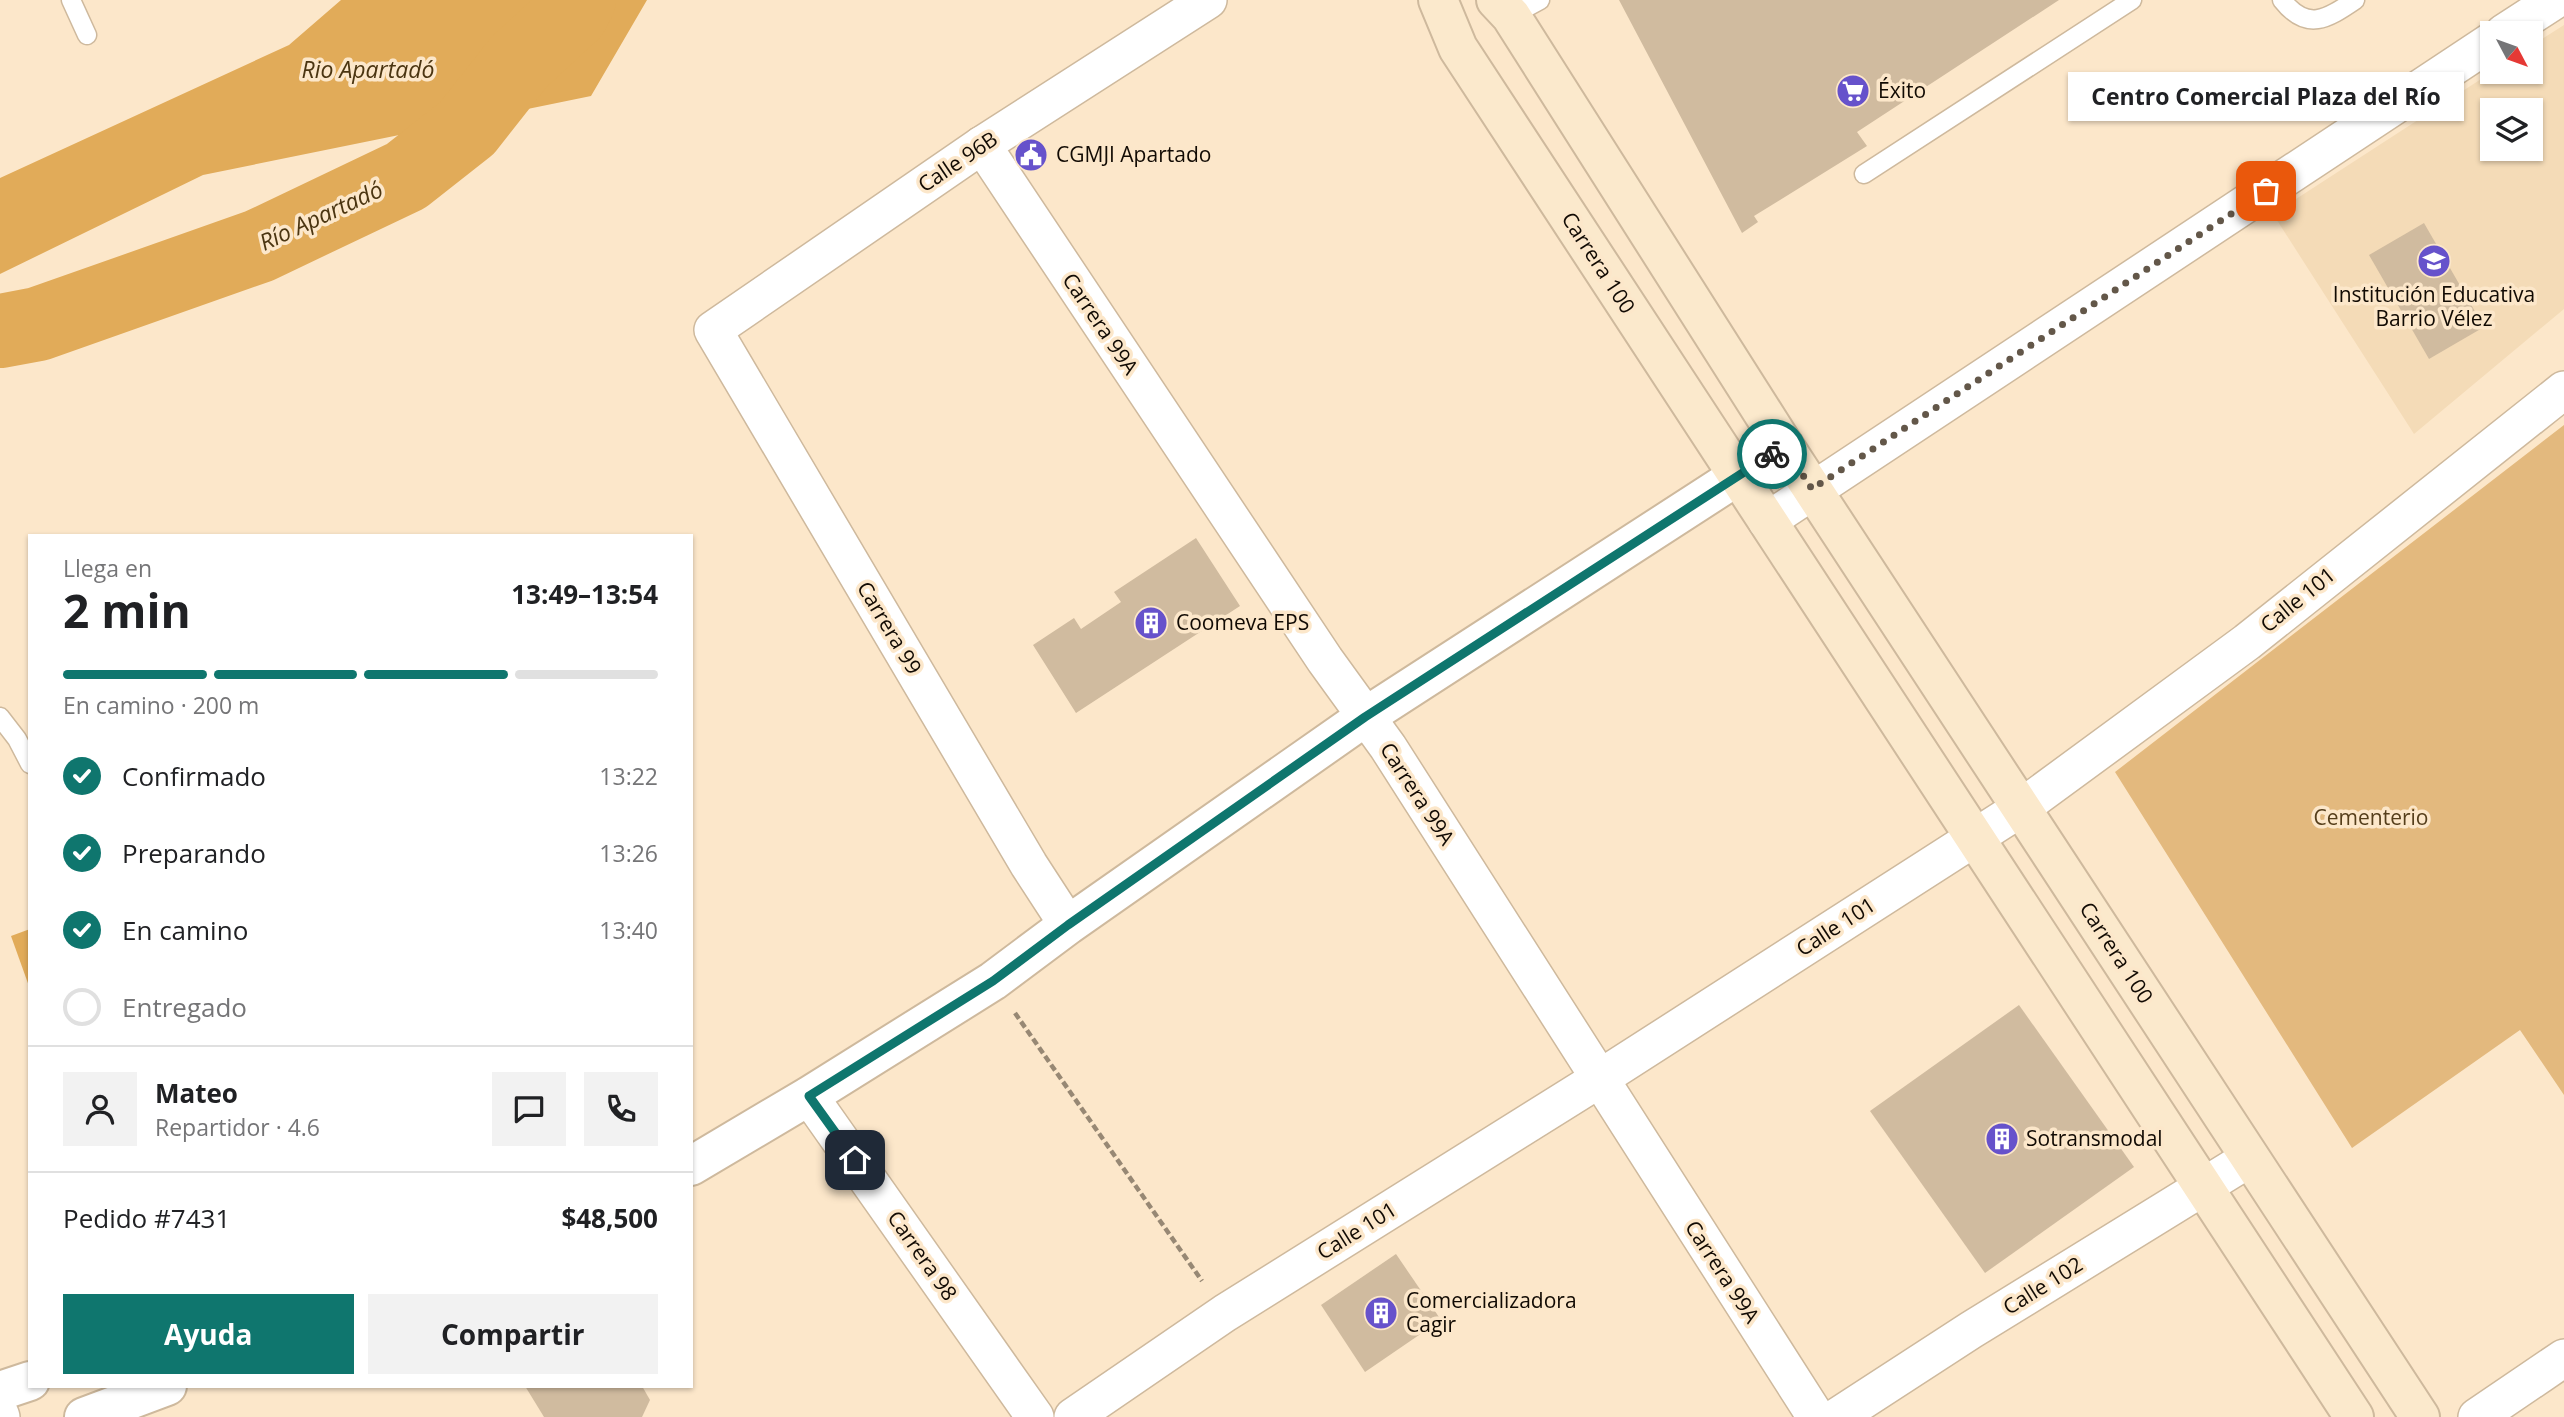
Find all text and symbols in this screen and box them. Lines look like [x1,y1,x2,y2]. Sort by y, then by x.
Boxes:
north arrow [2480,21,2543,84]
map controls [2480,21,2543,161]
water label: Rio Apartadó [302,53,434,85]
supermarket icon: Éxito [1834,72,1872,110]
callout: Centro Comercial Plaza del Río [2068,72,2464,121]
place label: Éxito [1878,76,1926,104]
text: Centro Comercial Plaza del Río [2091,80,2441,112]
button: layers [2480,98,2543,161]
street label: Calle 96B [912,124,1003,198]
public building icon: CGMJI Apartado [1012,136,1050,174]
place label: CGMJI Apartado [1056,140,1211,168]
pin [2236,161,2296,221]
water label: Río Apartadó [254,172,388,258]
icon: bag [2247,172,2285,210]
street label: Carrera 100 [1556,206,1642,319]
school or university icon: Institución Educativa Barrio Vélez [2415,242,2453,280]
street label: Carrera 99A [1057,267,1146,380]
place label: Institución Educativa Barrio Vélez [2333,280,2535,332]
courier [1737,419,1807,489]
icon: bike [1753,435,1791,473]
text: Llega en [63,552,152,584]
street label: Calle 101 [2254,560,2341,638]
text: 13:49–13:54 [511,576,658,612]
street label: Carrera 99 [851,576,929,679]
text: 2 min [63,579,191,641]
building icon: Coomeva EPS [1132,604,1170,642]
place label: Coomeva EPS [1176,608,1309,636]
text: En camino · 200 m [63,689,259,721]
street label: Carrera 99A [1374,737,1462,851]
icon: check [63,757,101,795]
text: Confirmado [122,758,266,794]
text: 13:22 [599,760,658,792]
park label: Cementerio [2314,803,2428,831]
icon: check [63,834,101,872]
text: Preparando [122,835,266,871]
text: 13:26 [599,837,658,869]
street label: Calle 101 [1791,890,1880,962]
street label: Carrera 100 [2074,896,2160,1009]
icon: check [63,911,101,949]
text: En camino [122,912,248,948]
text: 13:40 [599,914,658,946]
text: Entregado [122,989,247,1025]
button: person [63,1072,137,1146]
button: chat [492,1072,566,1146]
button: phone [584,1072,658,1146]
text: Mateo [155,1075,238,1111]
text: Repartidor · 4.6 [155,1111,320,1143]
building icon: Sotransmodal [1983,1120,2021,1158]
place label: Sotransmodal [2026,1124,2163,1152]
pin [825,1130,885,1190]
icon: home [836,1141,874,1179]
street label: Calle 101 [1311,1195,1402,1266]
text: Pedido #7431 [63,1200,230,1236]
text: $48,500 [561,1200,658,1236]
street label: Carrera 98 [882,1205,964,1306]
street label: Carrera 99A [1679,1215,1767,1329]
street label: Calle 102 [1997,1250,2088,1321]
place label: Comercializadora Cagir [1406,1286,1577,1338]
button: Ayuda [63,1294,354,1374]
button: Compartir [368,1294,658,1374]
building icon: Comercializadora Cagir [1362,1294,1400,1332]

